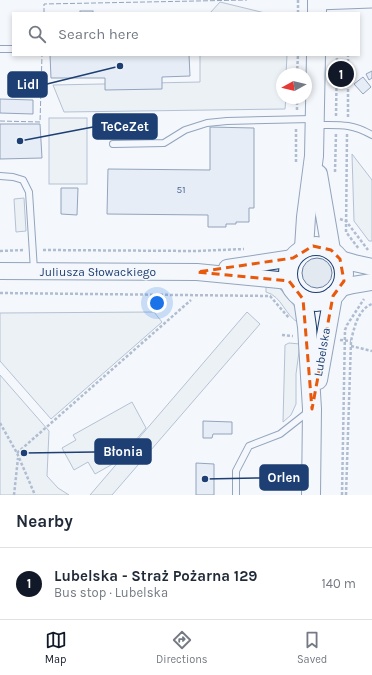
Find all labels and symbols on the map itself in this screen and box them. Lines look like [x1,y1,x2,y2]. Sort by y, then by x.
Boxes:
pin: 1 [328,59,354,89]
north arrow [276,68,312,104]
callout: Lidl [8,72,47,97]
text: Lidl [17,77,39,92]
callout: TeCeZet [93,114,157,139]
text: TeCeZet [101,119,149,134]
house number: 51 [177,184,185,196]
street label: Juliusza Słowackiego [40,265,156,279]
your location [147,293,167,313]
street label: Lubelska [311,327,333,377]
callout: Błonia [95,439,151,464]
text: Błonia [103,444,143,459]
callout: Orlen [260,465,308,490]
text: Orlen [268,470,300,485]

